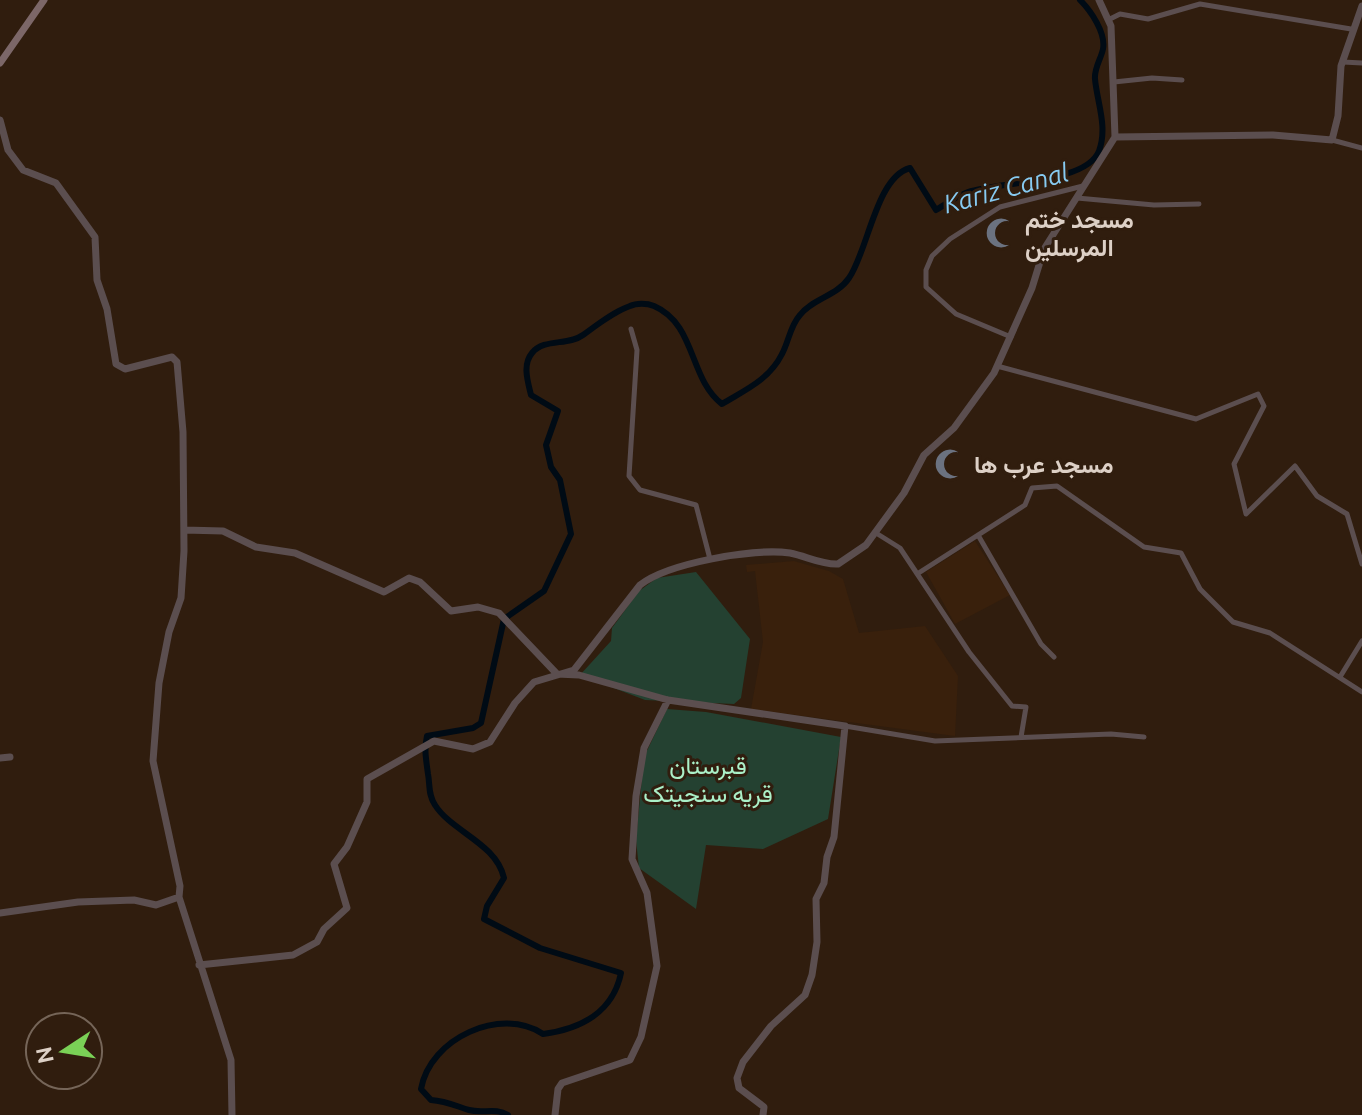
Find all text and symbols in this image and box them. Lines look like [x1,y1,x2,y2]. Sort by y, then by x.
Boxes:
water label: Kariz Canal [940,157,1072,219]
place label: مسجد ختم المرسلین [1025,206,1134,263]
mosque icon: مسجد ختم المرسلین [984,216,1018,250]
mosque icon: مسجد عرب ها [933,447,967,481]
place label: مسجد عرب ها [974,451,1113,480]
park label: قبرستان قریه سنجیتک [643,752,773,809]
north arrow [24,1011,104,1091]
text: N [30,1045,58,1066]

